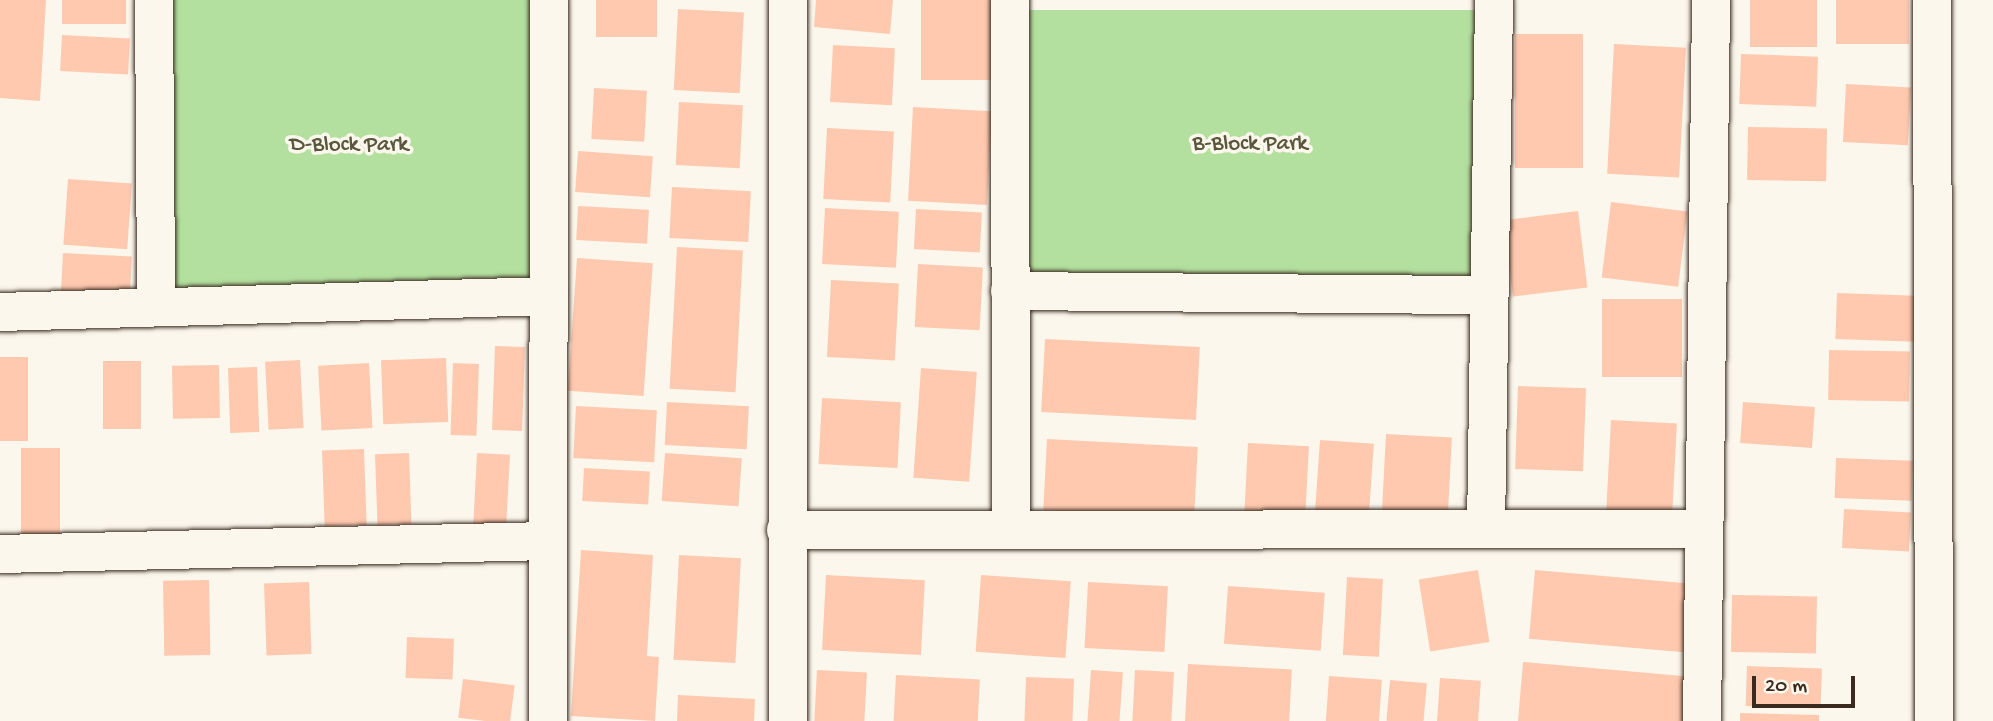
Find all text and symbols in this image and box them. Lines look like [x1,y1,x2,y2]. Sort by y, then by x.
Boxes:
park label: B-Block Park [1192,131,1308,159]
park label: D-Block Park [290,132,408,160]
scale bar [1755,662,1858,706]
text: 20 m [1765,675,1807,700]

